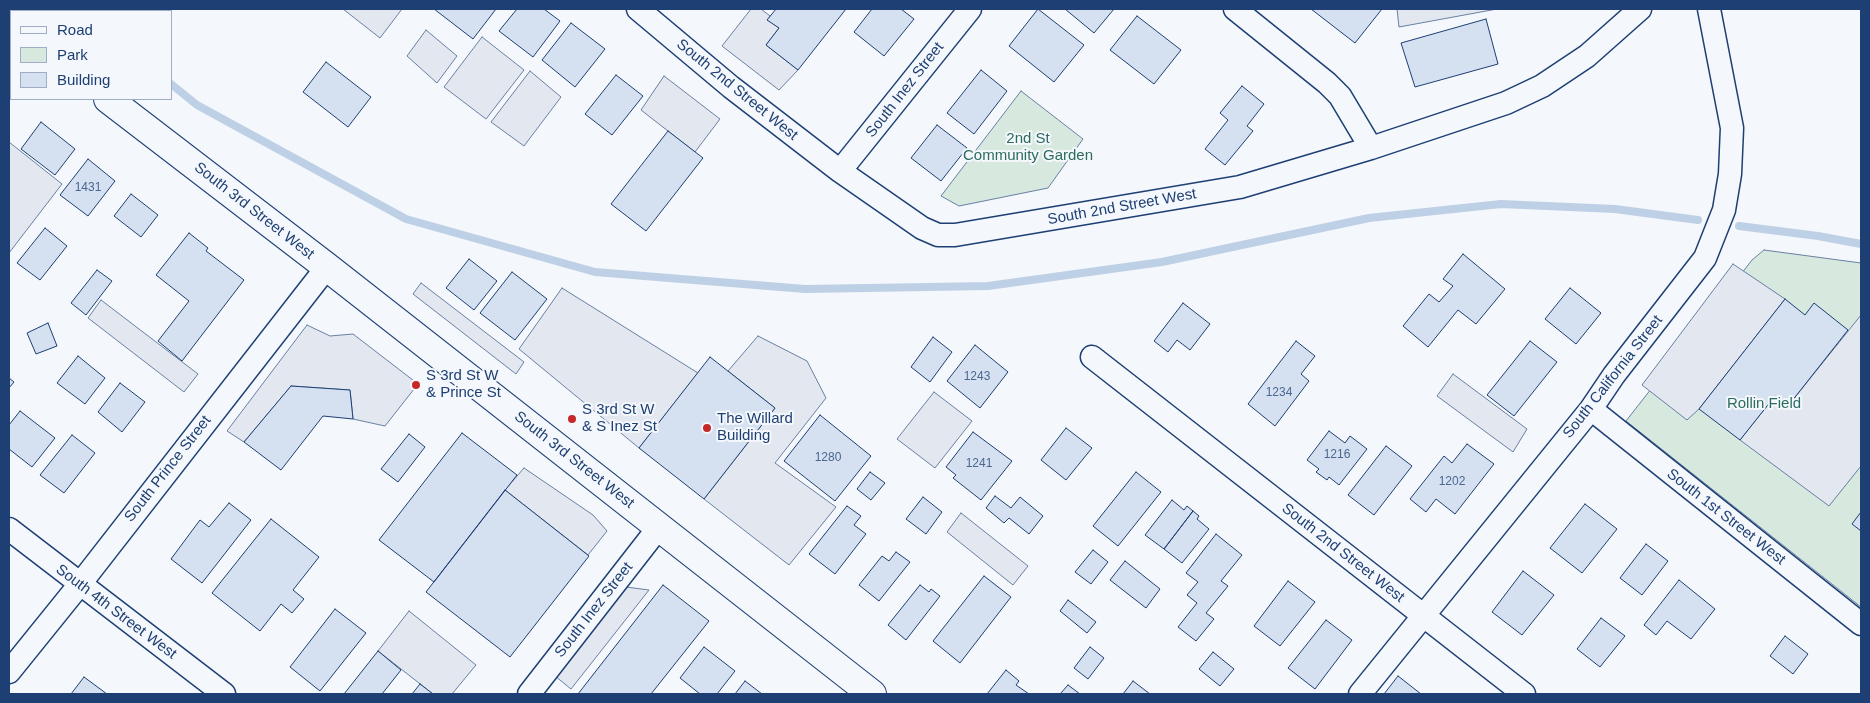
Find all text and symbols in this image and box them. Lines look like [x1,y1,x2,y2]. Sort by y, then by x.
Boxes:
legend [10,10,172,100]
text: Road [57,21,93,38]
street label: South 2nd Street West [673,36,801,144]
street label: South Inez Street [862,39,948,141]
text: Park [57,46,88,63]
text: Building [57,71,110,88]
park label: 2nd St Community Garden [963,130,1093,165]
street label: South 3rd Street West [190,159,318,263]
house number: 1431 [75,181,101,195]
street label: South 2nd Street West [1046,185,1198,229]
street label: South California Street [1559,312,1667,442]
place label: S 3rd St W & Prince St [426,367,501,402]
house number: 1243 [964,370,990,384]
marker: S 3rd St W & Prince St [410,379,422,391]
house number: 1234 [1266,386,1292,400]
park label: Rollin Field [1727,395,1801,413]
place label: S 3rd St W & S Inez St [582,401,657,436]
street label: South 3rd Street West [510,408,638,512]
place label: The Willard Building [717,410,793,445]
street label: South Prince Street [121,412,215,526]
marker: S 3rd St W & S Inez St [566,413,578,425]
marker: The Willard Building [701,422,713,434]
house number: 1216 [1324,448,1350,462]
house number: 1280 [815,451,841,465]
house number: 1241 [966,457,992,471]
street label: South 1st Street West [1663,465,1789,569]
house number: 1202 [1439,475,1465,489]
street label: South 2nd Street West [1278,500,1408,606]
street label: South Inez Street [551,559,637,661]
street label: South 4th Street West [52,561,180,663]

